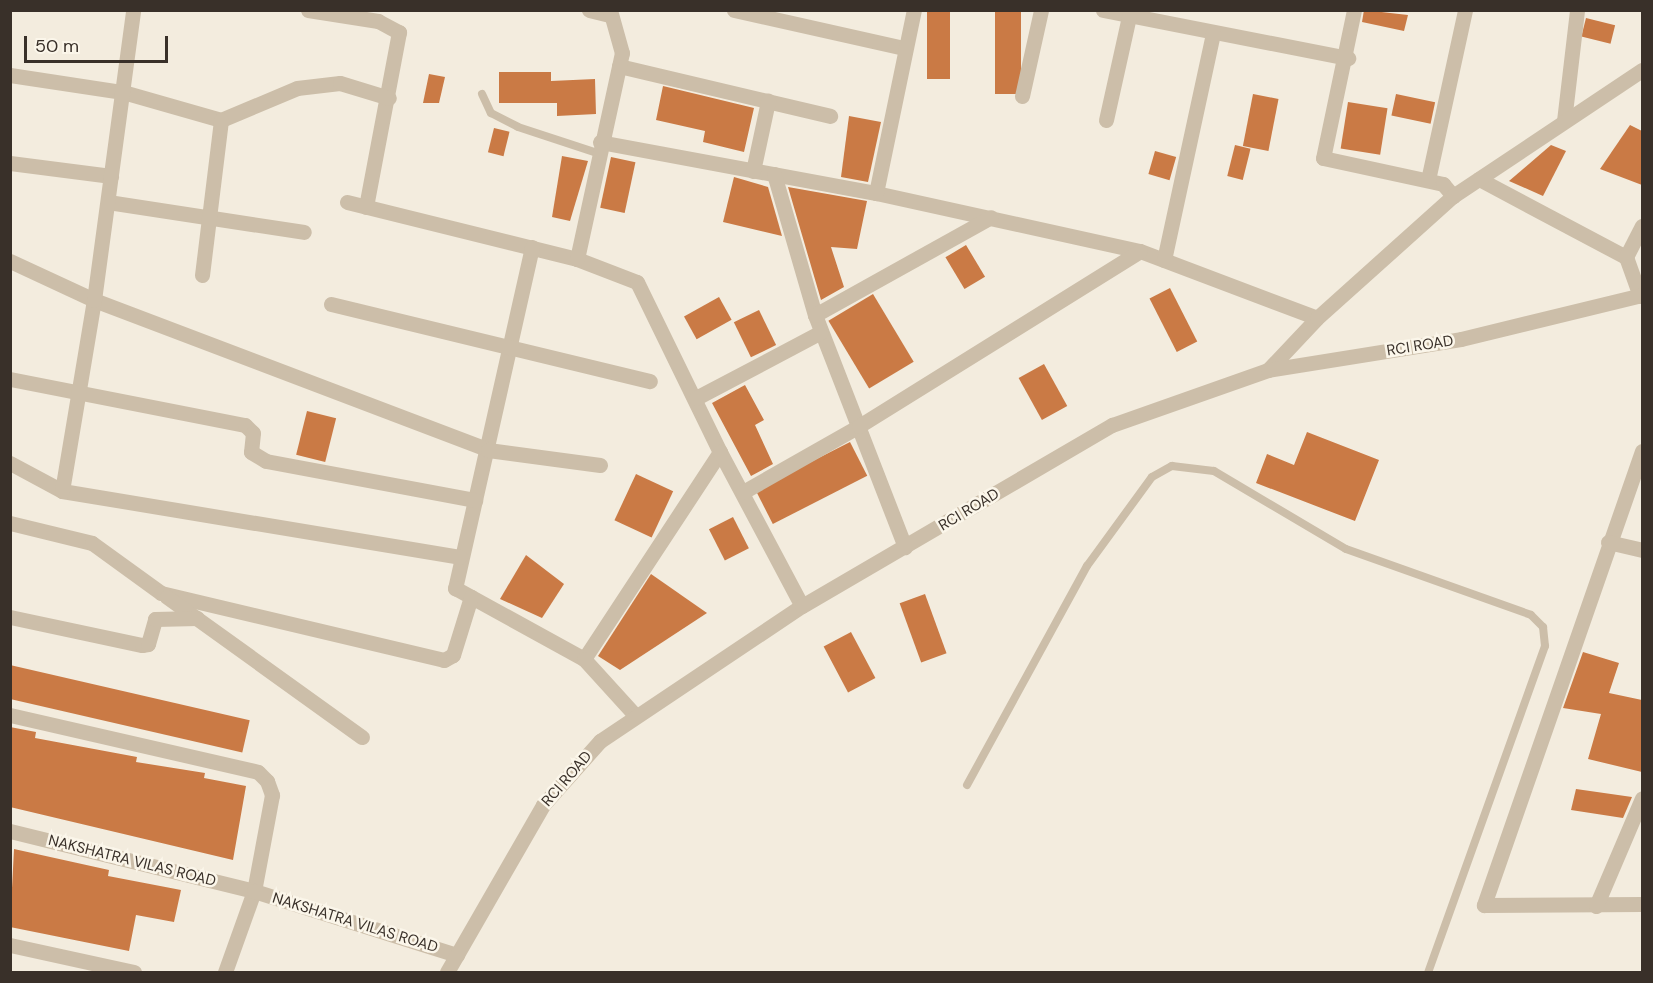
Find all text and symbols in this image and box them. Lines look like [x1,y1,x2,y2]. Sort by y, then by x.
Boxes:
scale bar [27,24,171,62]
text: 50 m [35,34,79,58]
street label: RCI ROAD [1385,332,1455,360]
street label: RCI ROAD [936,485,1002,535]
street label: RCI ROAD [538,748,596,810]
street label: NAKSHATRA VILAS ROAD [46,831,218,891]
street label: NAKSHATRA VILAS ROAD [270,889,440,957]

